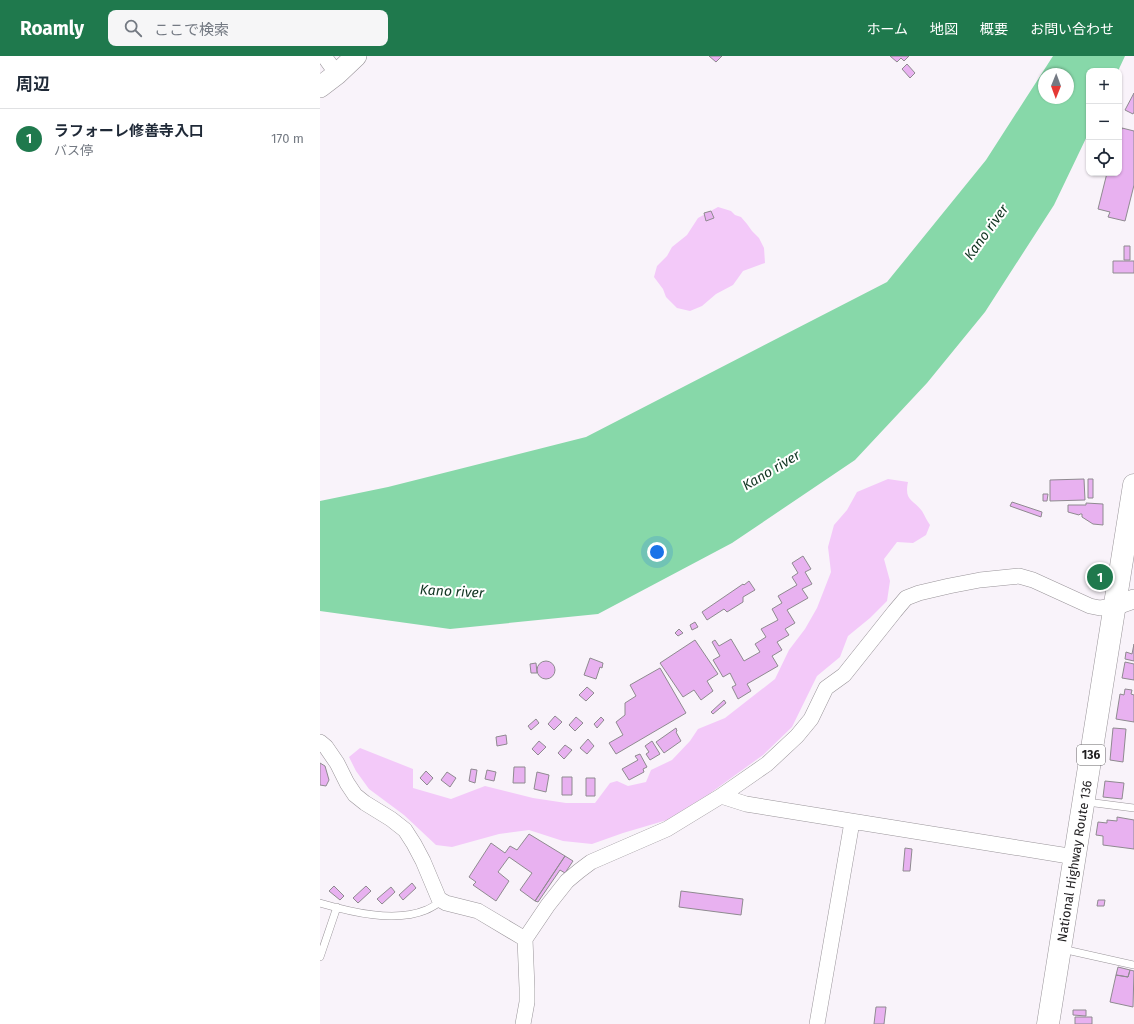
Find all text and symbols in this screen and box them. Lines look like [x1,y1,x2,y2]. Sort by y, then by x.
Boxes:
search box [108,10,388,46]
text: Roamly [20,17,84,40]
icon: search [122,17,144,39]
text: ここで検索 [154,21,229,39]
text: ホーム [866,21,908,38]
text: 地図 [930,21,958,38]
text: 概要 [980,21,1008,38]
text: お問い合わせ [1030,21,1114,38]
north arrow [1038,68,1074,104]
map controls [1086,68,1122,176]
button: + [1086,68,1122,104]
text: 周辺 [16,74,50,95]
button: − [1086,104,1122,140]
text: ラフォーレ修善寺入口 [54,122,204,140]
text: 1 [26,131,32,146]
text: 170 m [271,131,304,146]
button: locate [1086,140,1122,176]
text: バス停 [54,143,93,158]
water label: Kano river [961,201,1013,263]
water label: Kano river [739,446,804,494]
your location [647,542,667,562]
pin: 1 [1087,562,1113,592]
water label: Kano river [419,581,485,602]
road number: 136 [1077,745,1105,765]
street label: National Highway Route 136 [1054,779,1095,943]

